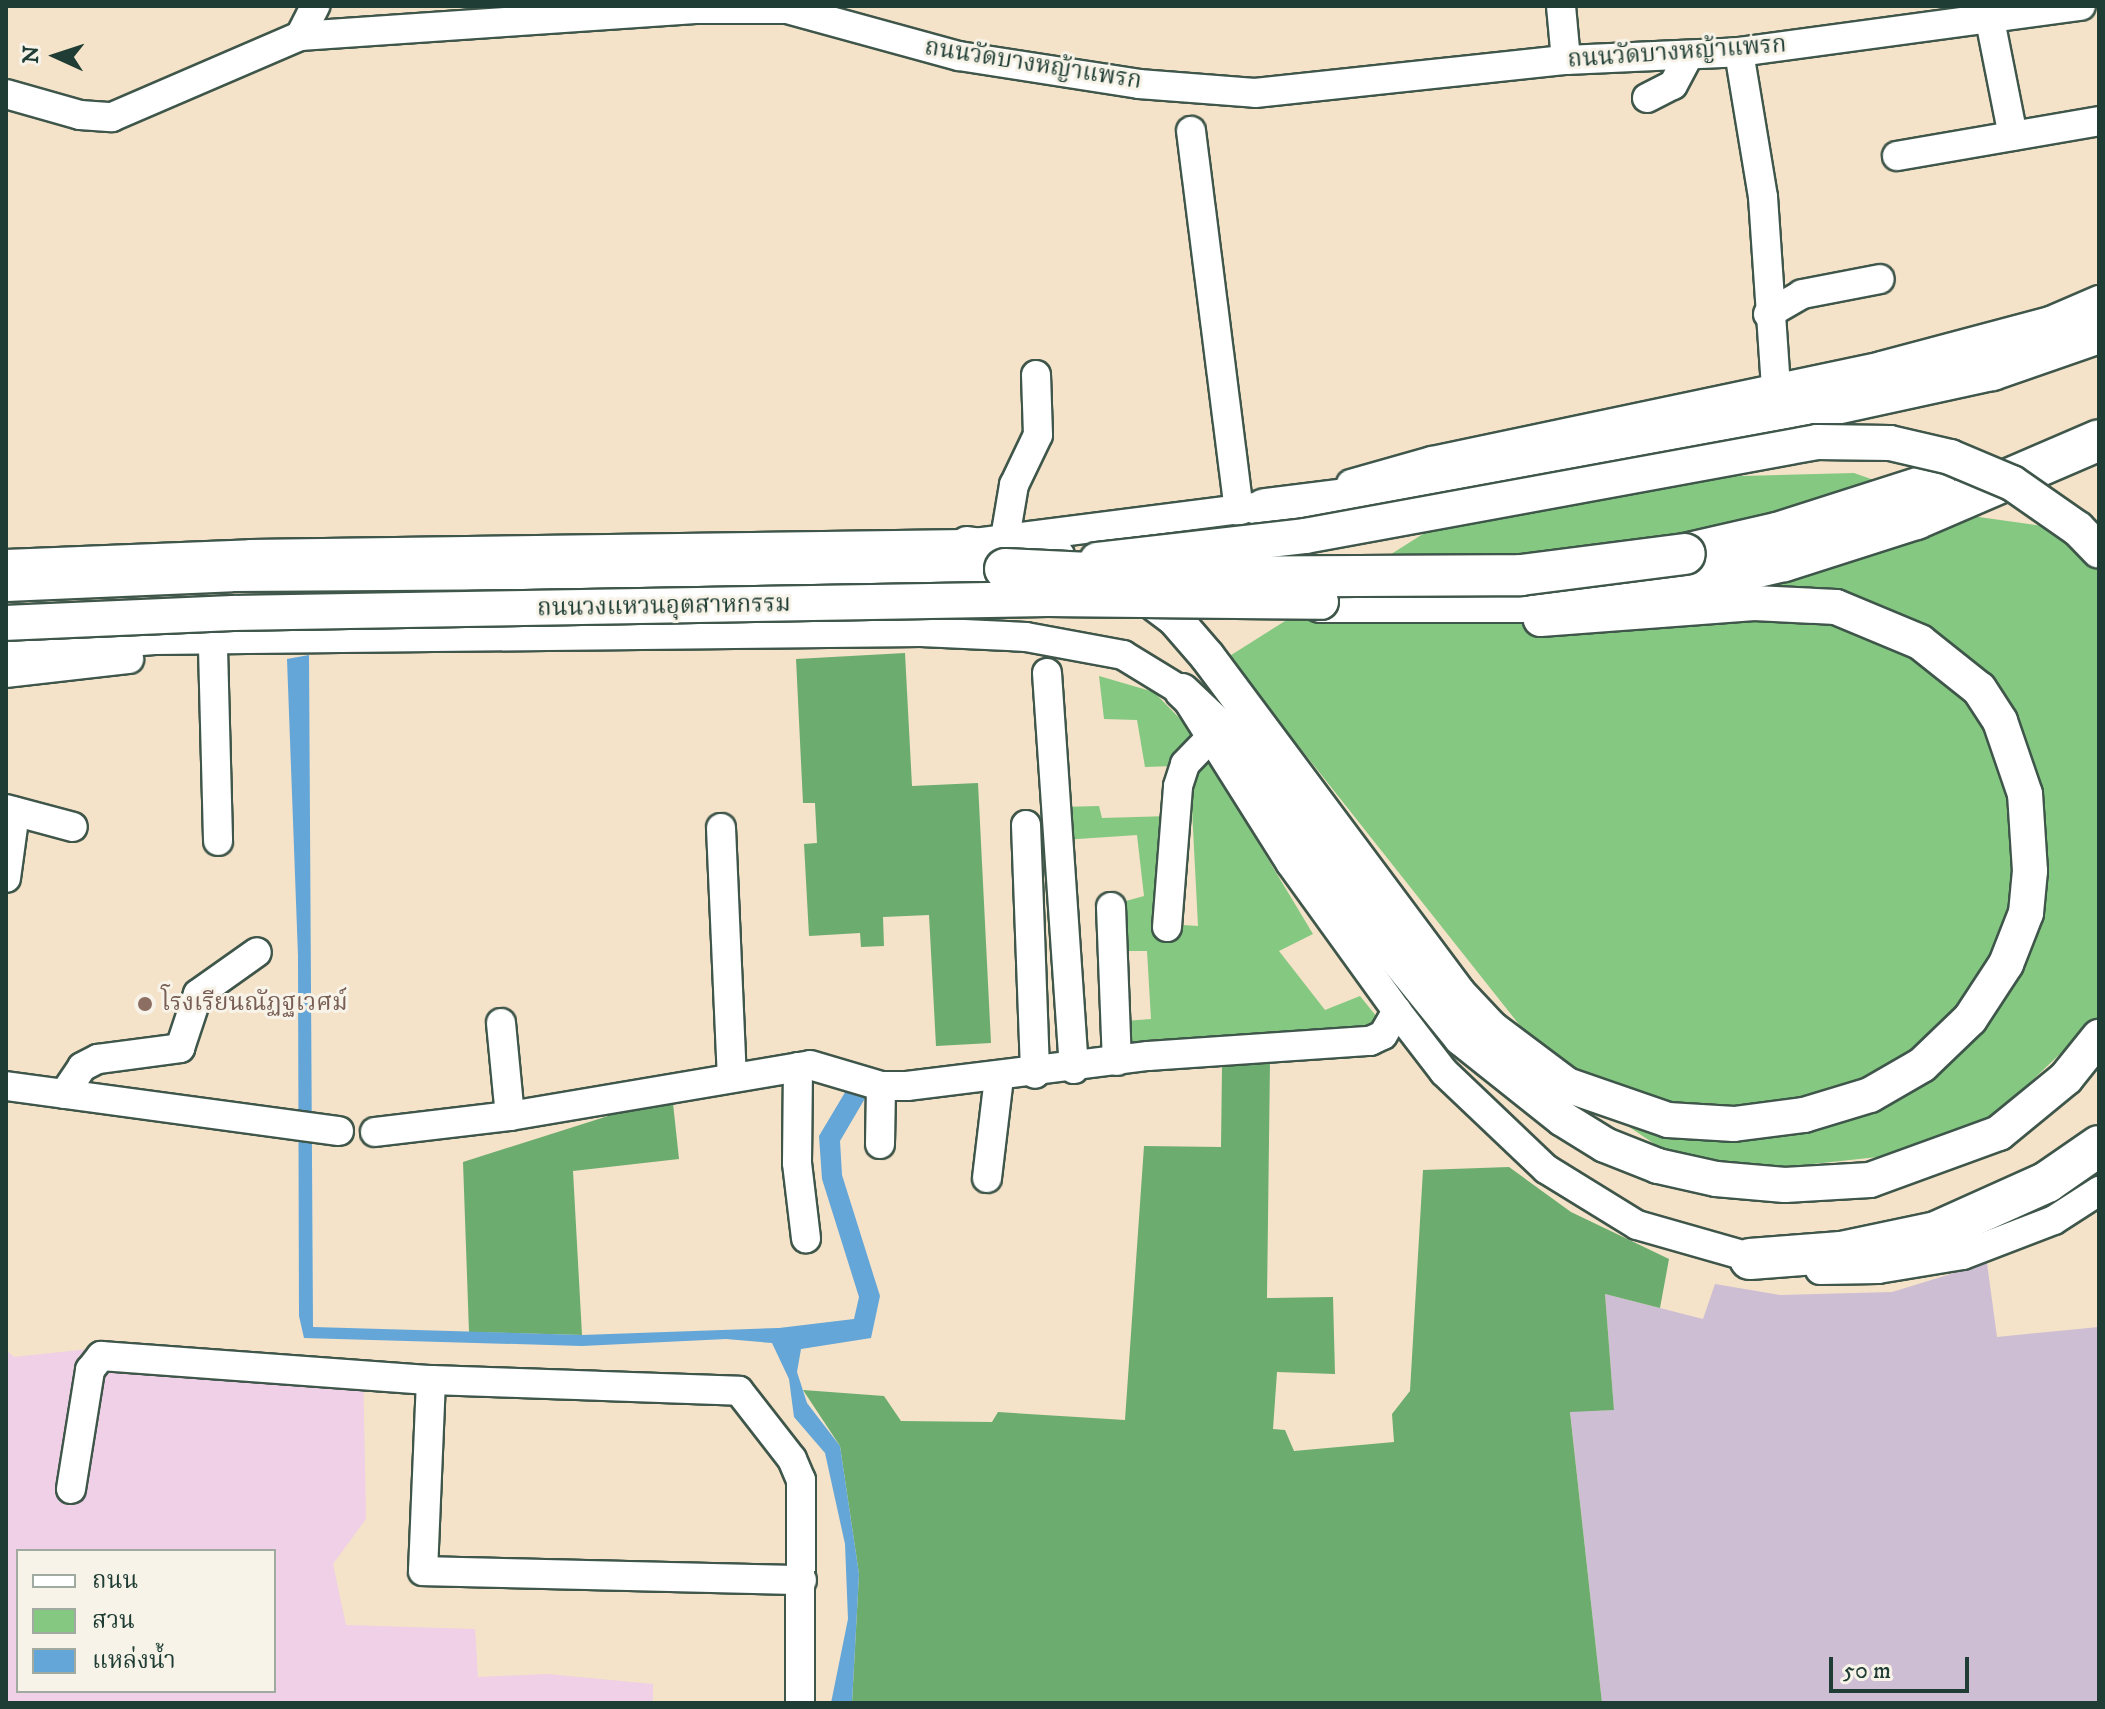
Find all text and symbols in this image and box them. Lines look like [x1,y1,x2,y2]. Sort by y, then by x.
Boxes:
north arrow [16,16,96,96]
street label: ถนนวัดบางหญ้าแพรก [1567,31,1787,75]
street label: ถนนวัดบางหญ้าแพรก [922,34,1144,96]
text: N [18,45,45,64]
street label: ถนนวงแหวนอุตสาหกรรม [537,590,791,624]
place label: โรงเรียนณัฏฐเวศม์ [161,990,348,1018]
marker: โรงเรียนณัฏฐเวศม์ [136,995,154,1013]
legend [16,1549,276,1693]
text: ถนน [92,1566,138,1596]
text: สวน [92,1606,135,1636]
scale bar [1833,1641,1973,1691]
text: แหล่งน้ำ [92,1646,176,1676]
text: 50 m [1843,1656,1891,1686]

